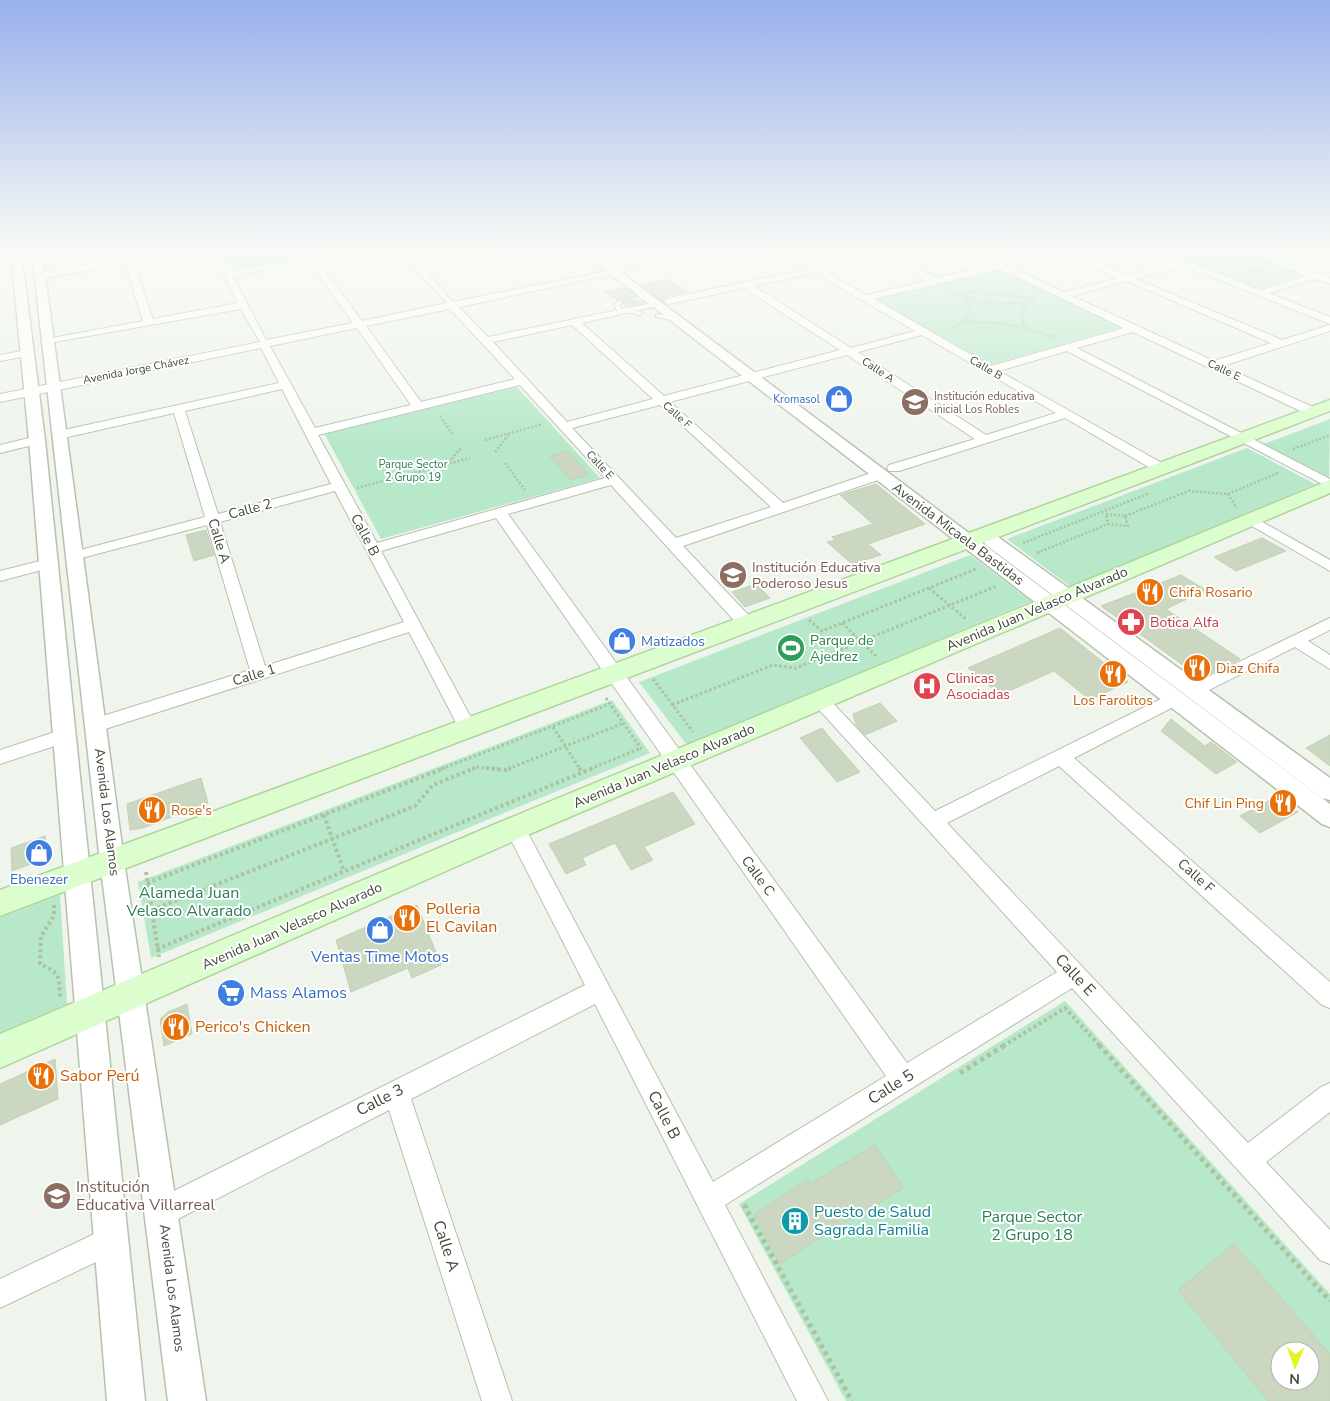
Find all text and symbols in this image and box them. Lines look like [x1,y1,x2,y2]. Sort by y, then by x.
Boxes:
street label: Avenida Jorge Chávez [82,352,190,388]
street label: Calle B [967,353,1005,383]
street label: Calle A [859,354,897,386]
street label: Calle E [1205,356,1243,384]
shop icon: Kromasol [824,384,854,414]
school or university icon: Institución educativa inicial Los Robles [900,387,930,417]
place label: Institución educativa inicial Los Robles [934,389,1035,417]
place label: Kromasol [773,392,821,407]
street label: Calle F [659,398,695,432]
street label: Calle E [583,447,617,483]
park label: Parque Sector 2 Grupo 19 [378,457,448,485]
street label: Avenida Micaela Bastidas [888,478,1028,590]
street label: Calle 2 [226,494,274,524]
street label: Calle B [346,511,384,559]
street label: Calle A [203,516,235,566]
place label: Institución Educativa Poderoso Jesus [752,558,881,593]
school or university icon: Institución Educativa Poderoso Jesus [718,560,748,590]
street label: Avenida Juan Velasco Alvarado [943,562,1131,656]
restaurant icon: Chifa Rosario [1135,577,1165,607]
place label: Chifa Rosario [1169,583,1253,602]
pharmacy icon: Botica Alfa [1116,607,1146,637]
place label: Botica Alfa [1150,613,1219,632]
shop icon: Matizados [607,626,637,656]
place label: Parque de Ajedrez [810,631,874,666]
place label: Matizados [641,632,705,651]
sports icon: Parque de Ajedrez [776,633,806,663]
restaurant icon: Diaz Chifa [1182,653,1212,683]
street label: Calle 1 [230,659,278,691]
restaurant icon: Los Farolitos [1098,659,1128,689]
place label: Diaz Chifa [1216,659,1280,678]
place label: Clinicas Asociadas [946,669,1010,704]
hospital icon: Clinicas Asociadas [912,671,942,701]
place label: Los Farolitos [1073,691,1153,710]
street label: Avenida Juan Velasco Alvarado [570,719,758,813]
street label: Avenida Los Alamos [90,747,124,877]
restaurant icon: Chif Lin Ping [1268,788,1298,818]
place label: Chif Lin Ping [1184,794,1264,813]
restaurant icon: Rose's [137,795,167,825]
place label: Rose's [171,801,212,820]
shop icon: Ebenezer [24,838,54,868]
street label: Calle C [737,852,779,900]
street label: Calle F [1173,854,1219,898]
place label: Ebenezer [10,870,68,889]
street label: Avenida Juan Velasco Alvarado [199,877,385,974]
park label: Alameda Juan Velasco Alvarado [126,882,252,922]
place label: Polleria El Cavilan [426,898,497,938]
restaurant icon: Polleria El Cavilan [392,903,422,933]
shop icon: Ventas Time Motos [365,915,395,945]
place label: Ventas Time Motos [310,946,449,968]
street label: Calle E [1050,949,1100,1001]
supermarket icon: Mass Alamos [216,978,246,1008]
place label: Mass Alamos [250,982,347,1004]
restaurant icon: Perico's Chicken [161,1012,191,1042]
place label: Perico's Chicken [195,1016,311,1038]
restaurant icon: Sabor Perú [26,1061,56,1091]
street label: Calle 5 [864,1064,918,1110]
place label: Sabor Perú [60,1065,139,1087]
street label: Calle 3 [352,1079,408,1121]
street label: Calle B [642,1087,686,1143]
place label: Institución Educativa Villarreal [76,1176,215,1216]
school or university icon: Institución Educativa Villarreal [42,1181,72,1211]
place label: Puesto de Salud Sagrada Familia [814,1201,931,1241]
building icon: Puesto de Salud Sagrada Familia [780,1206,810,1236]
park label: Parque Sector 2 Grupo 18 [982,1206,1083,1246]
street label: Calle A [427,1218,465,1275]
street label: Avenida Los Alamos [155,1223,189,1353]
north arrow [1270,1341,1320,1391]
text: N [1289,1369,1300,1388]

